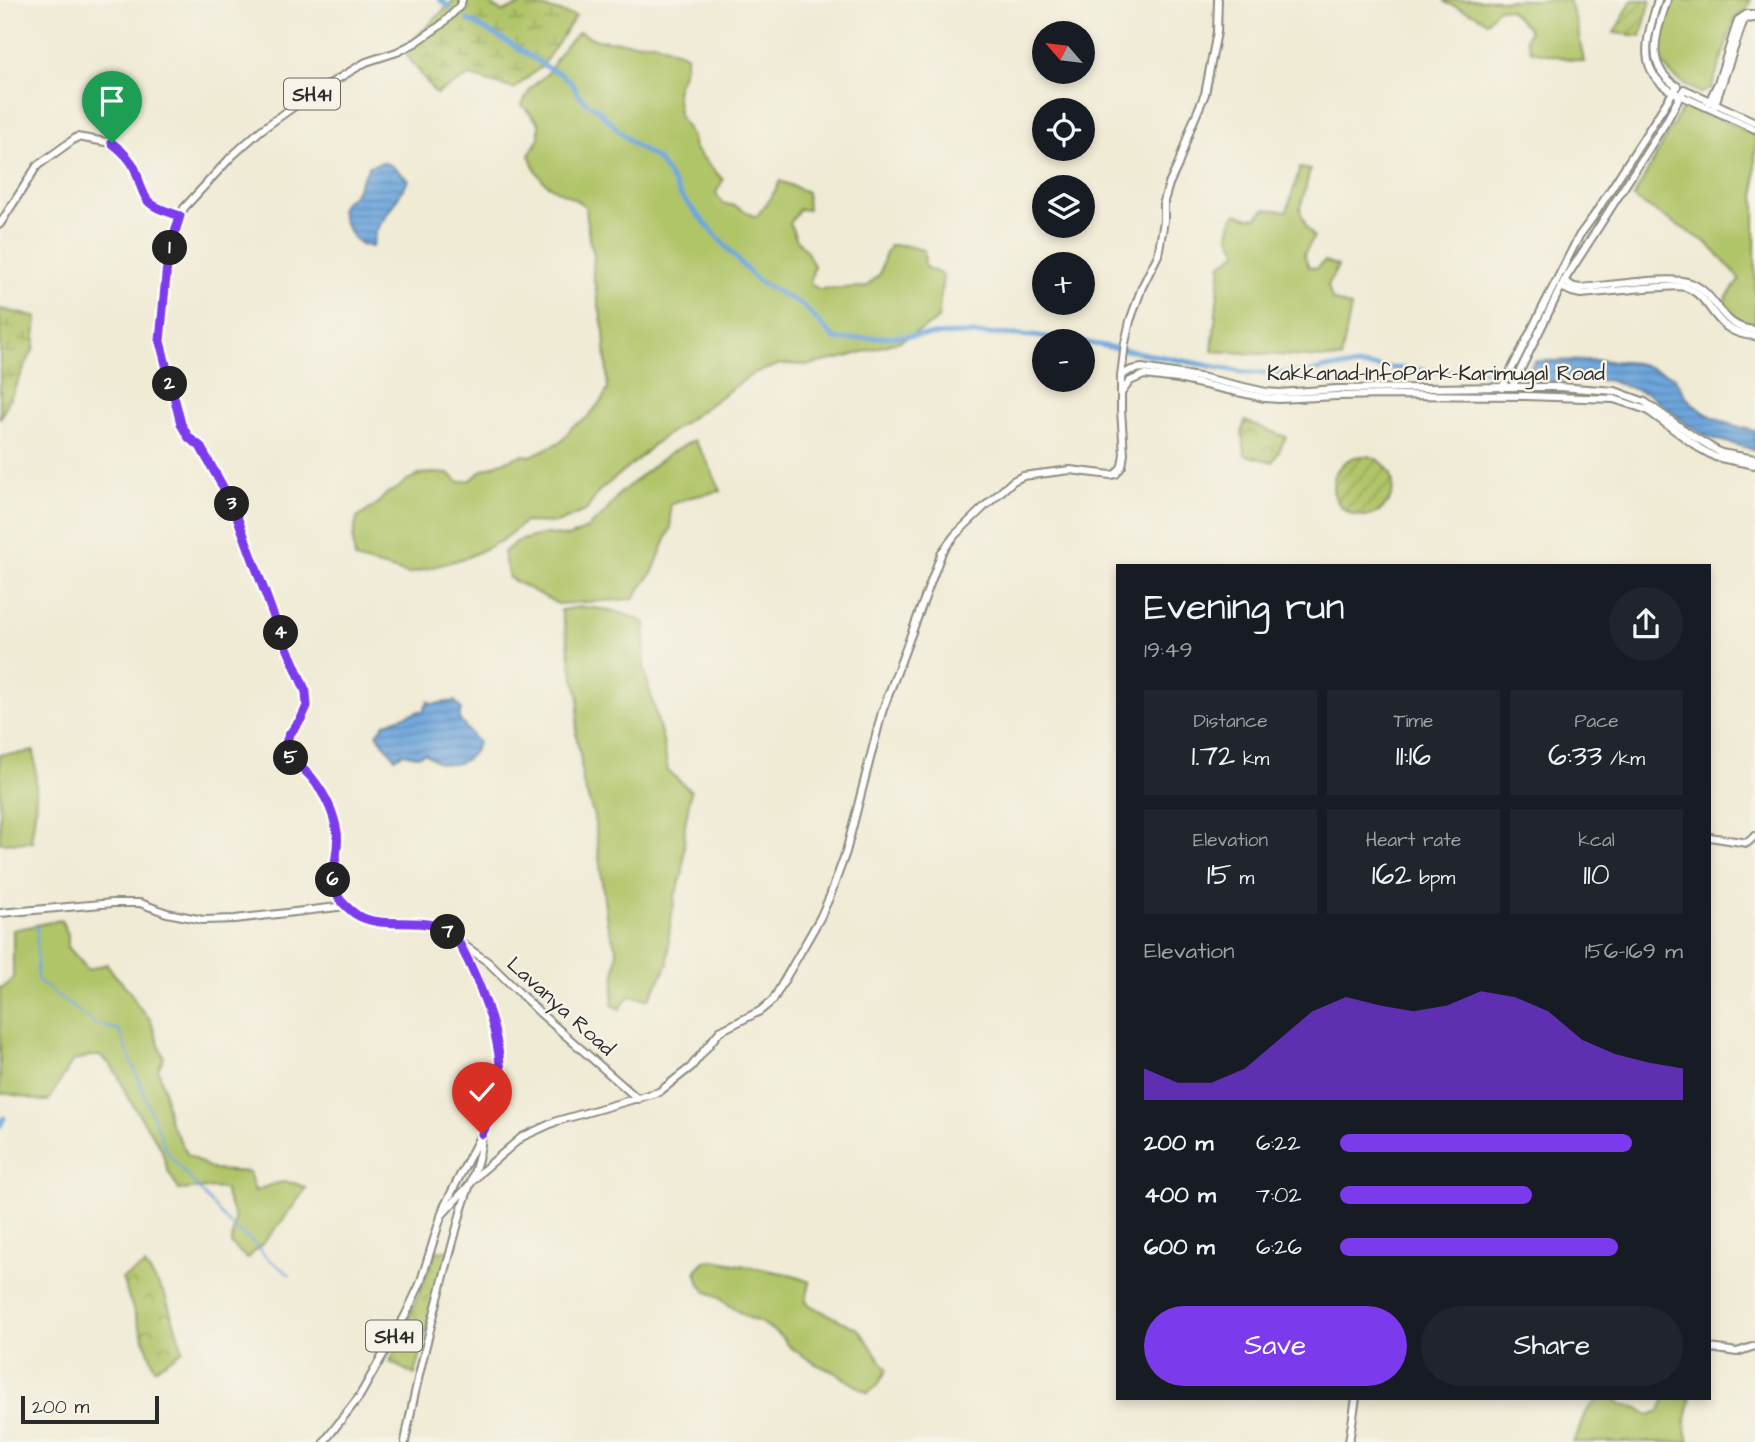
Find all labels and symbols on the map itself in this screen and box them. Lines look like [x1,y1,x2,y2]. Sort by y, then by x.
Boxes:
north arrow [1032,21,1096,84]
pin [82,71,142,143]
road number: SH41 [284,78,340,110]
pin: 1 [152,230,188,266]
street label: Kakkanad-InfoPark-Karimugal Road [1267,359,1605,390]
pin: 2 [152,366,188,402]
pin: 3 [215,486,250,522]
pin: 4 [264,616,298,650]
pin: 5 [274,740,308,776]
pin: 6 [316,862,350,898]
pin: 7 [430,914,466,950]
street label: Lavanya Road [499,950,621,1064]
pin [452,1062,512,1134]
road number: SH41 [366,1320,422,1352]
scale bar [21,1393,159,1425]

